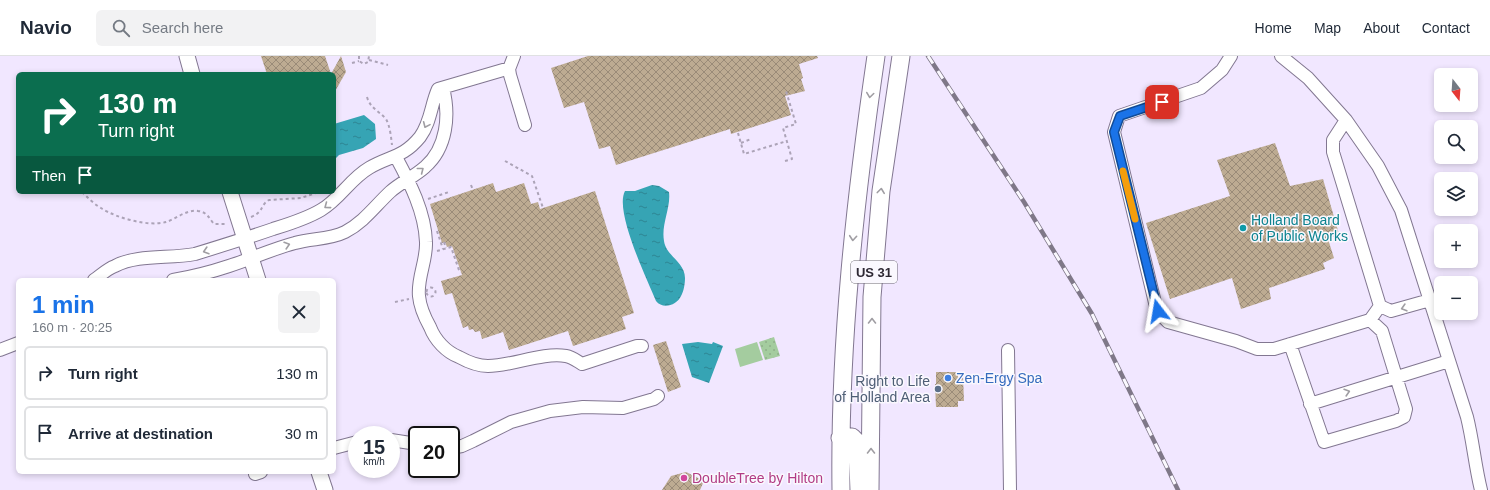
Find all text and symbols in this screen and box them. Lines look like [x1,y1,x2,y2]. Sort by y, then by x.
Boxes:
search box [96,10,376,46]
text: Navio [20,17,72,38]
icon: search [110,17,132,39]
text: Search here [142,19,223,36]
text: Home [1255,20,1292,36]
text: Map [1314,20,1341,36]
text: About [1363,20,1400,36]
text: Contact [1422,20,1470,36]
north arrow [1434,68,1478,112]
map controls [1434,68,1478,320]
pin [1145,85,1179,119]
icon: right [32,88,84,140]
text: 130 m [98,88,177,119]
icon: arrive [1151,91,1173,113]
one-way arrow [866,92,875,98]
button: search [1434,120,1478,164]
text: Turn right [98,121,174,141]
one-way arrow [423,121,431,129]
icon: arrive [74,164,96,186]
text: Then [32,167,66,184]
one-way arrow [417,168,424,175]
button: layers [1434,172,1478,216]
one-way arrow [876,188,885,194]
one-way arrow [325,201,332,208]
place label: Holland Board of Public Works [1251,212,1348,244]
marker: Holland Board of Public Works [1238,223,1248,233]
button: + [1434,224,1478,268]
one-way arrow [849,235,858,241]
one-way arrow [284,241,291,250]
one-way arrow [203,246,210,255]
road number: US 31 [851,261,897,283]
button: − [1434,276,1478,320]
position arrow [1137,290,1179,332]
text: 1 min [32,291,95,318]
button: close [278,291,320,333]
one-way arrow [1401,303,1408,311]
one-way arrow [868,318,876,324]
text: 160 m · 20:25 [32,320,112,335]
icon: right [34,362,56,384]
text: Turn right [68,365,138,382]
text: 130 m [276,365,318,382]
place label: Zen-Ergy Spa [956,370,1043,386]
place label: Right to Life of Holland Area [834,373,930,405]
marker: Zen-Ergy Spa [943,373,953,383]
marker: Right to Life of Holland Area [933,384,943,394]
one-way arrow [1344,388,1351,397]
icon: arrive [34,422,56,444]
text: Arrive at destination [68,425,213,442]
text: 30 m [285,425,318,442]
speed limit sign: 20 [408,426,460,478]
text: 15 [363,436,385,458]
one-way arrow [867,448,875,454]
text: km/h [363,456,385,467]
place label: DoubleTree by Hilton [692,470,823,486]
marker: DoubleTree by Hilton [679,473,689,483]

